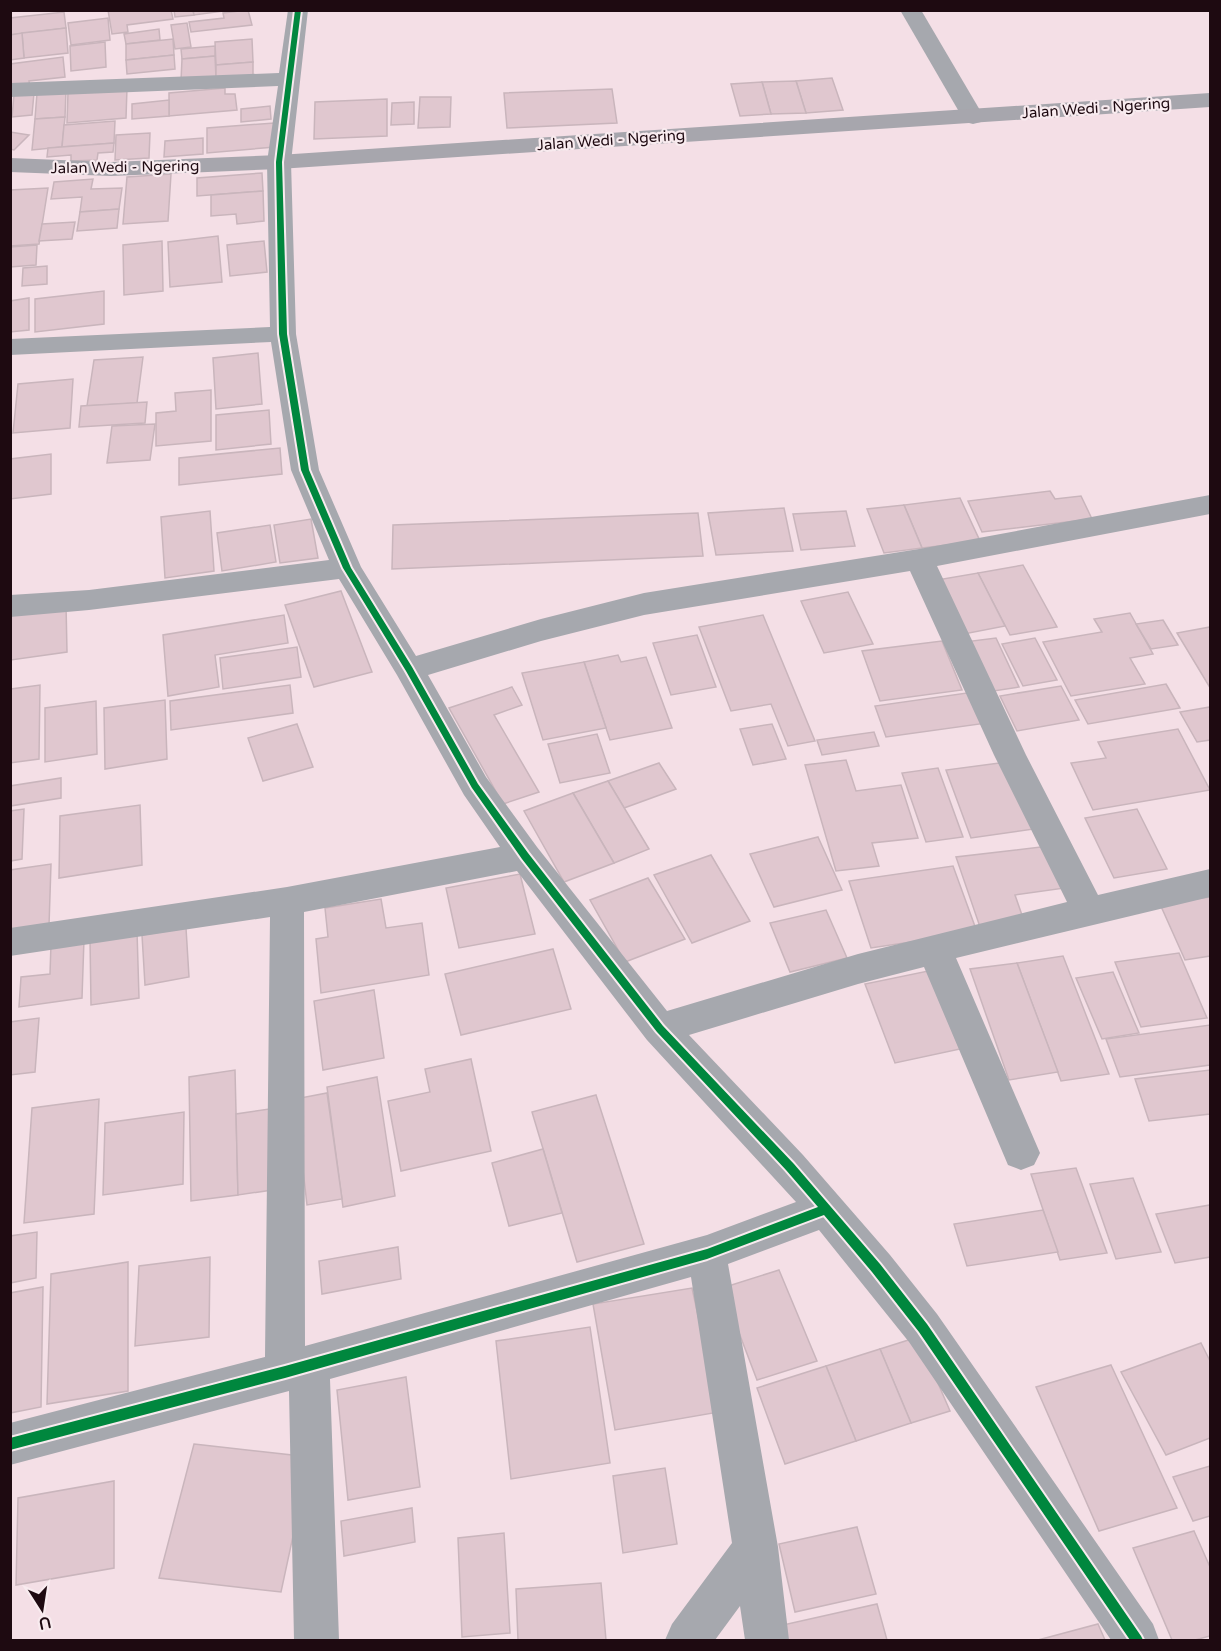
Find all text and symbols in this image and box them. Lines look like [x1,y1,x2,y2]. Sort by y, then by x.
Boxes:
street label: Jalan Wedi - Ngering [1021,94,1171,122]
street label: Jalan Wedi - Ngering [536,126,686,154]
street label: Jalan Wedi - Ngering [51,157,199,177]
north arrow [12,1579,72,1639]
text: U [37,1612,53,1634]

